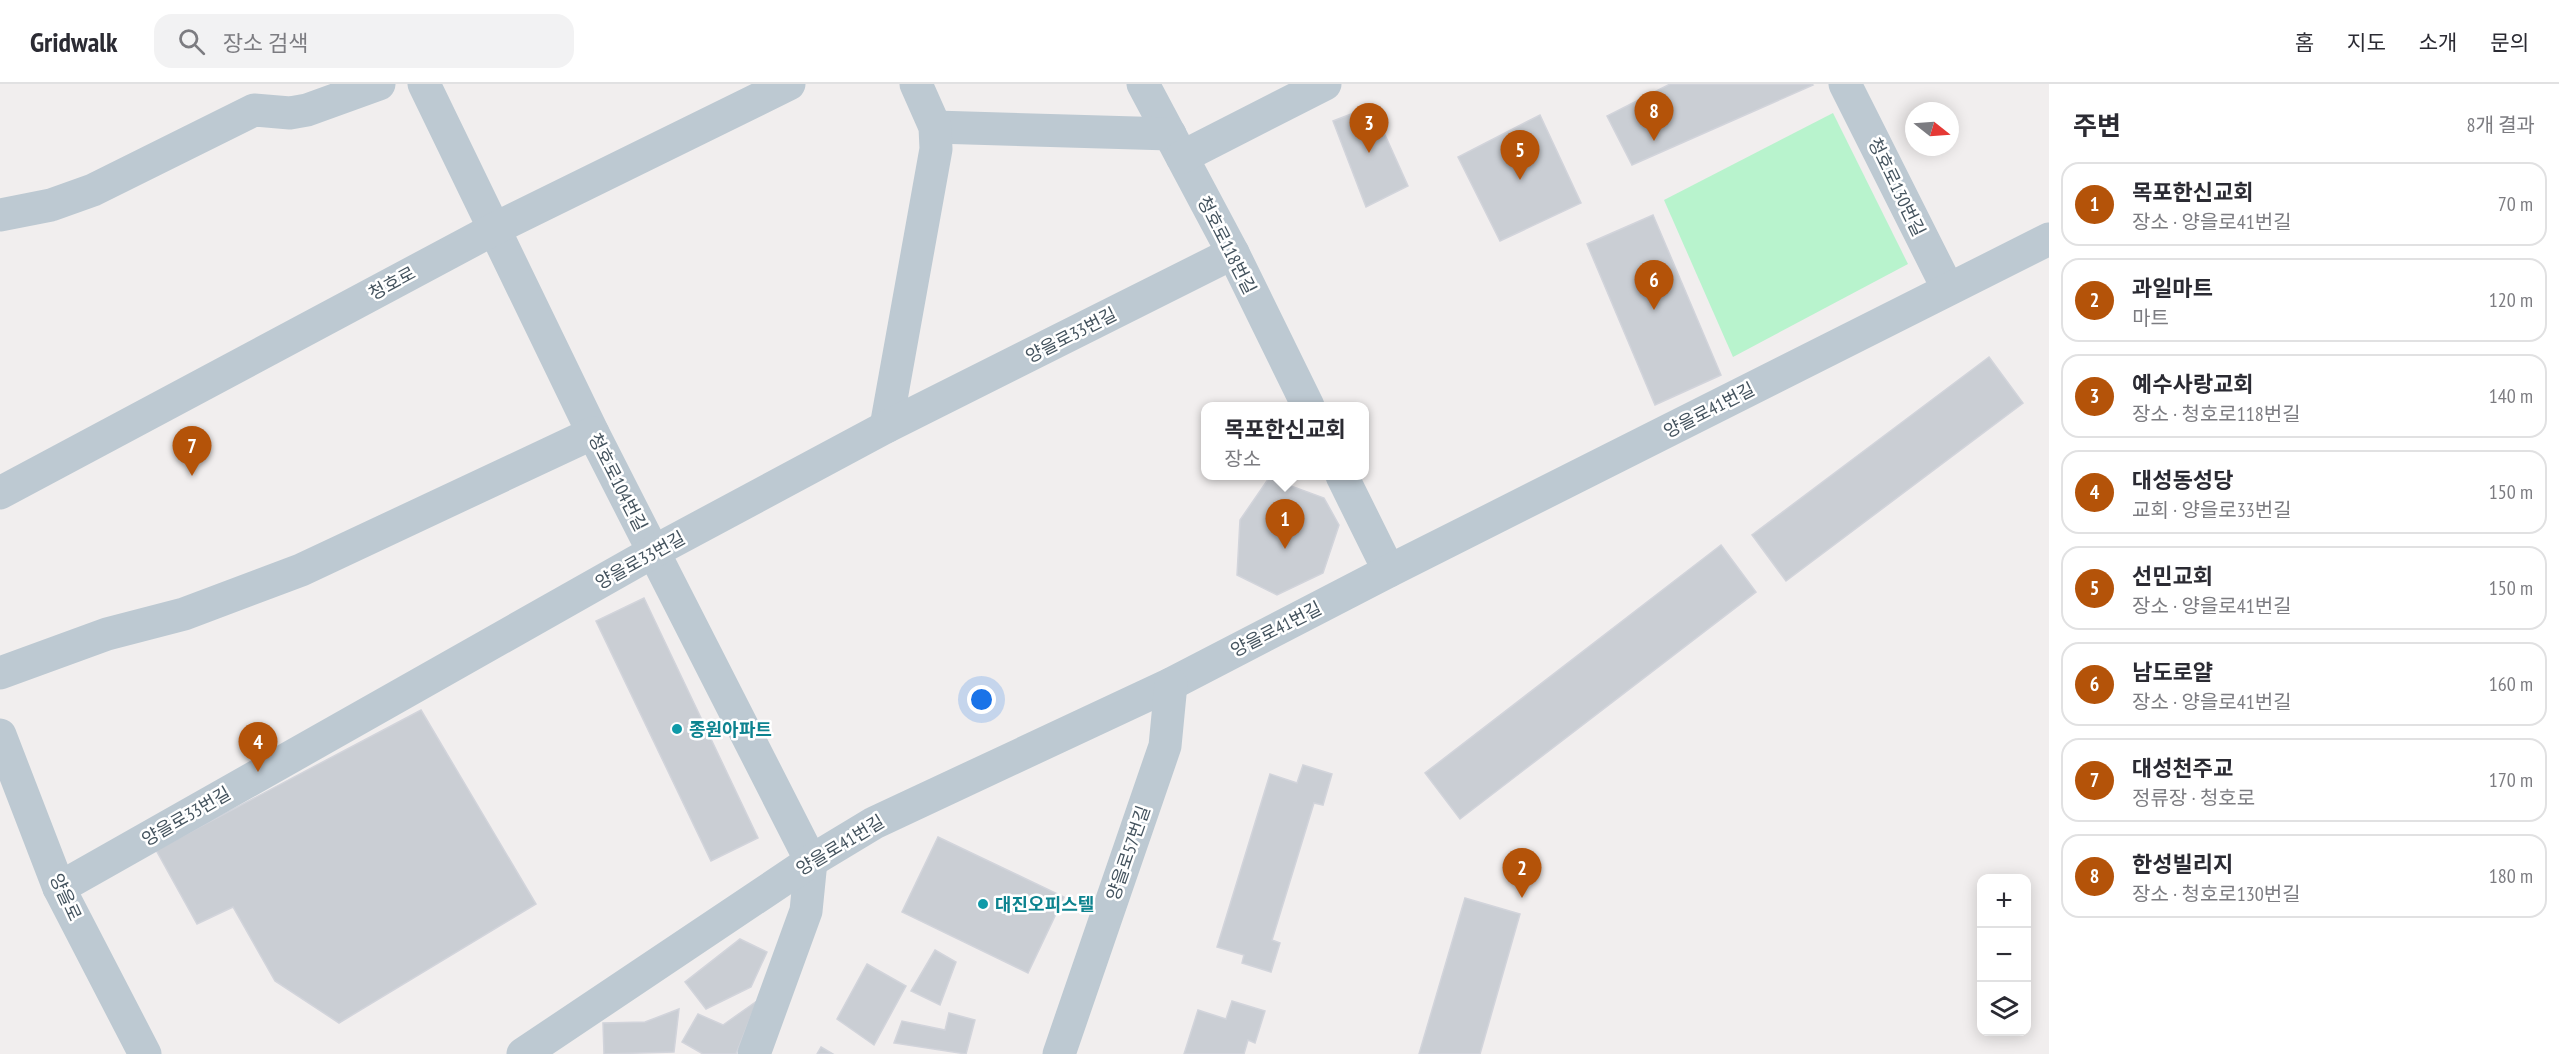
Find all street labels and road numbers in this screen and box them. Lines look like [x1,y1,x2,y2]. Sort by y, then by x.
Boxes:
street label: 청호로130번길 [1863,134,1931,240]
street label: 청호로118번길 [1192,192,1262,298]
street label: 청호로 [365,261,419,305]
street label: 양을로33번길 [1022,302,1120,368]
street label: 양을로41번길 [1660,377,1758,443]
street label: 청호로104번길 [583,429,653,535]
street label: 양을로33번길 [591,526,689,594]
street label: 양을로41번길 [1227,596,1325,662]
street label: 양을로33번길 [137,781,235,851]
street label: 양을로57번길 [1101,802,1155,904]
street label: 양을로41번길 [792,810,888,880]
street label: 양을로 [45,870,87,924]

